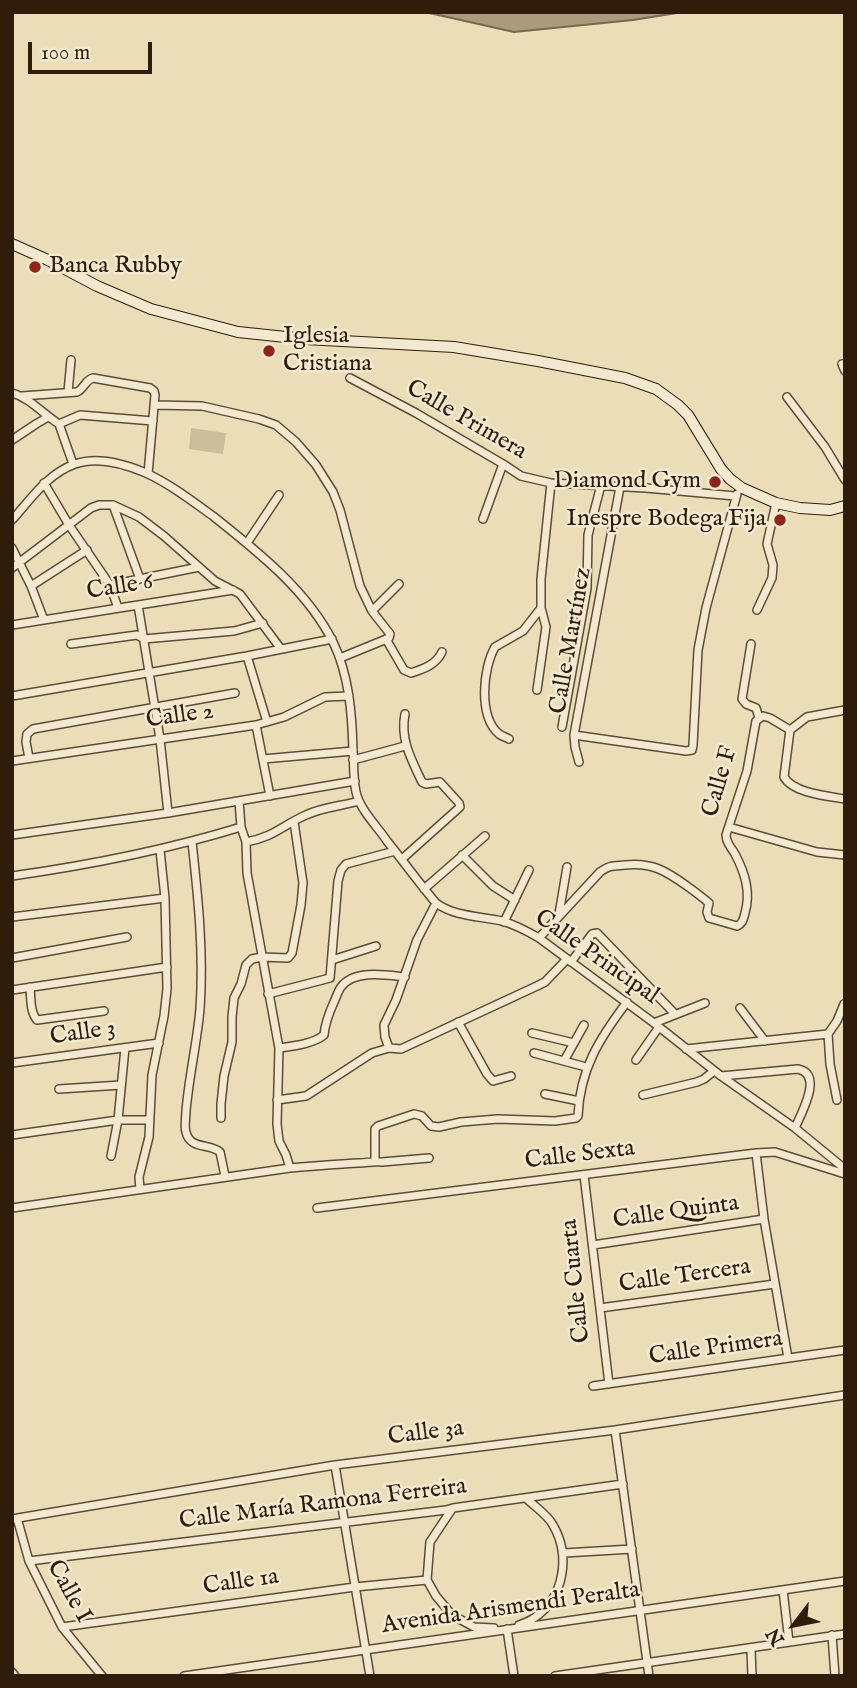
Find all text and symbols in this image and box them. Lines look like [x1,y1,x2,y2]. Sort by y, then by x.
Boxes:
scale bar [32,28,156,72]
text: 100 m [41,40,90,67]
place label: Banca Rubby [49,253,182,281]
marker: Banca Rubby [27,259,43,275]
place label: Iglesia Cristiana [283,323,372,379]
marker: Iglesia Cristiana [261,343,277,359]
street label: Calle Primera [401,375,531,467]
place label: Diamond Gym [553,468,701,496]
marker: Diamond Gym [707,474,723,490]
place label: Inespre Bodega Fija [567,506,766,534]
marker: Inespre Bodega Fija [772,512,788,528]
street label: Calle Martínez [545,566,599,716]
street label: Calle 6 [85,569,155,607]
street label: Calle 2 [144,698,216,736]
street label: Calle F [697,743,745,821]
street label: Calle Principal [528,905,664,1011]
street label: Calle 3 [48,1015,118,1053]
street label: Calle Sexta [523,1135,637,1177]
street label: Calle Quinta [611,1190,741,1236]
street label: Calle Cuarta [556,1218,598,1344]
street label: Calle Tercera [617,1254,753,1300]
street label: Calle Primera [647,1325,785,1373]
street label: Calle 3a [386,1415,466,1453]
street label: Calle María Ramona Ferreira [178,1473,468,1537]
street label: Calle I [39,1556,97,1628]
street label: Calle 1a [201,1563,281,1603]
street label: Avenida Arismendi Peralta [380,1577,642,1641]
north arrow [759,1590,829,1660]
text: N [762,1623,791,1649]

